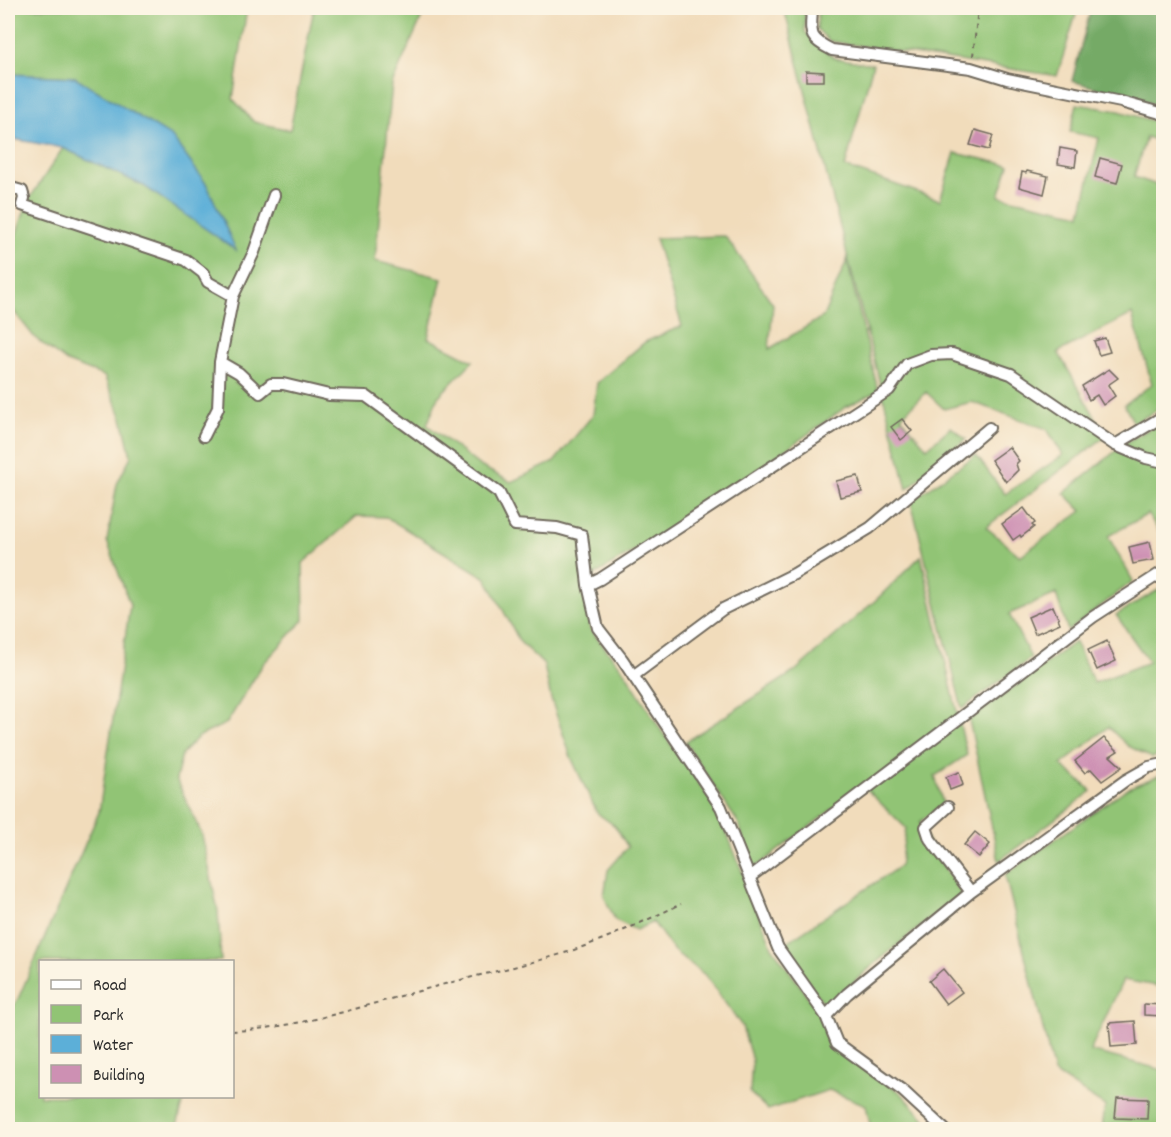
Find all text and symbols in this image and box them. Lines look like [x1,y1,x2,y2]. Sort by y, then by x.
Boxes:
legend [39,960,234,1098]
text: Road [93,974,127,999]
text: Park [93,1004,124,1029]
text: Water [93,1034,133,1059]
text: Building [93,1064,145,1089]

